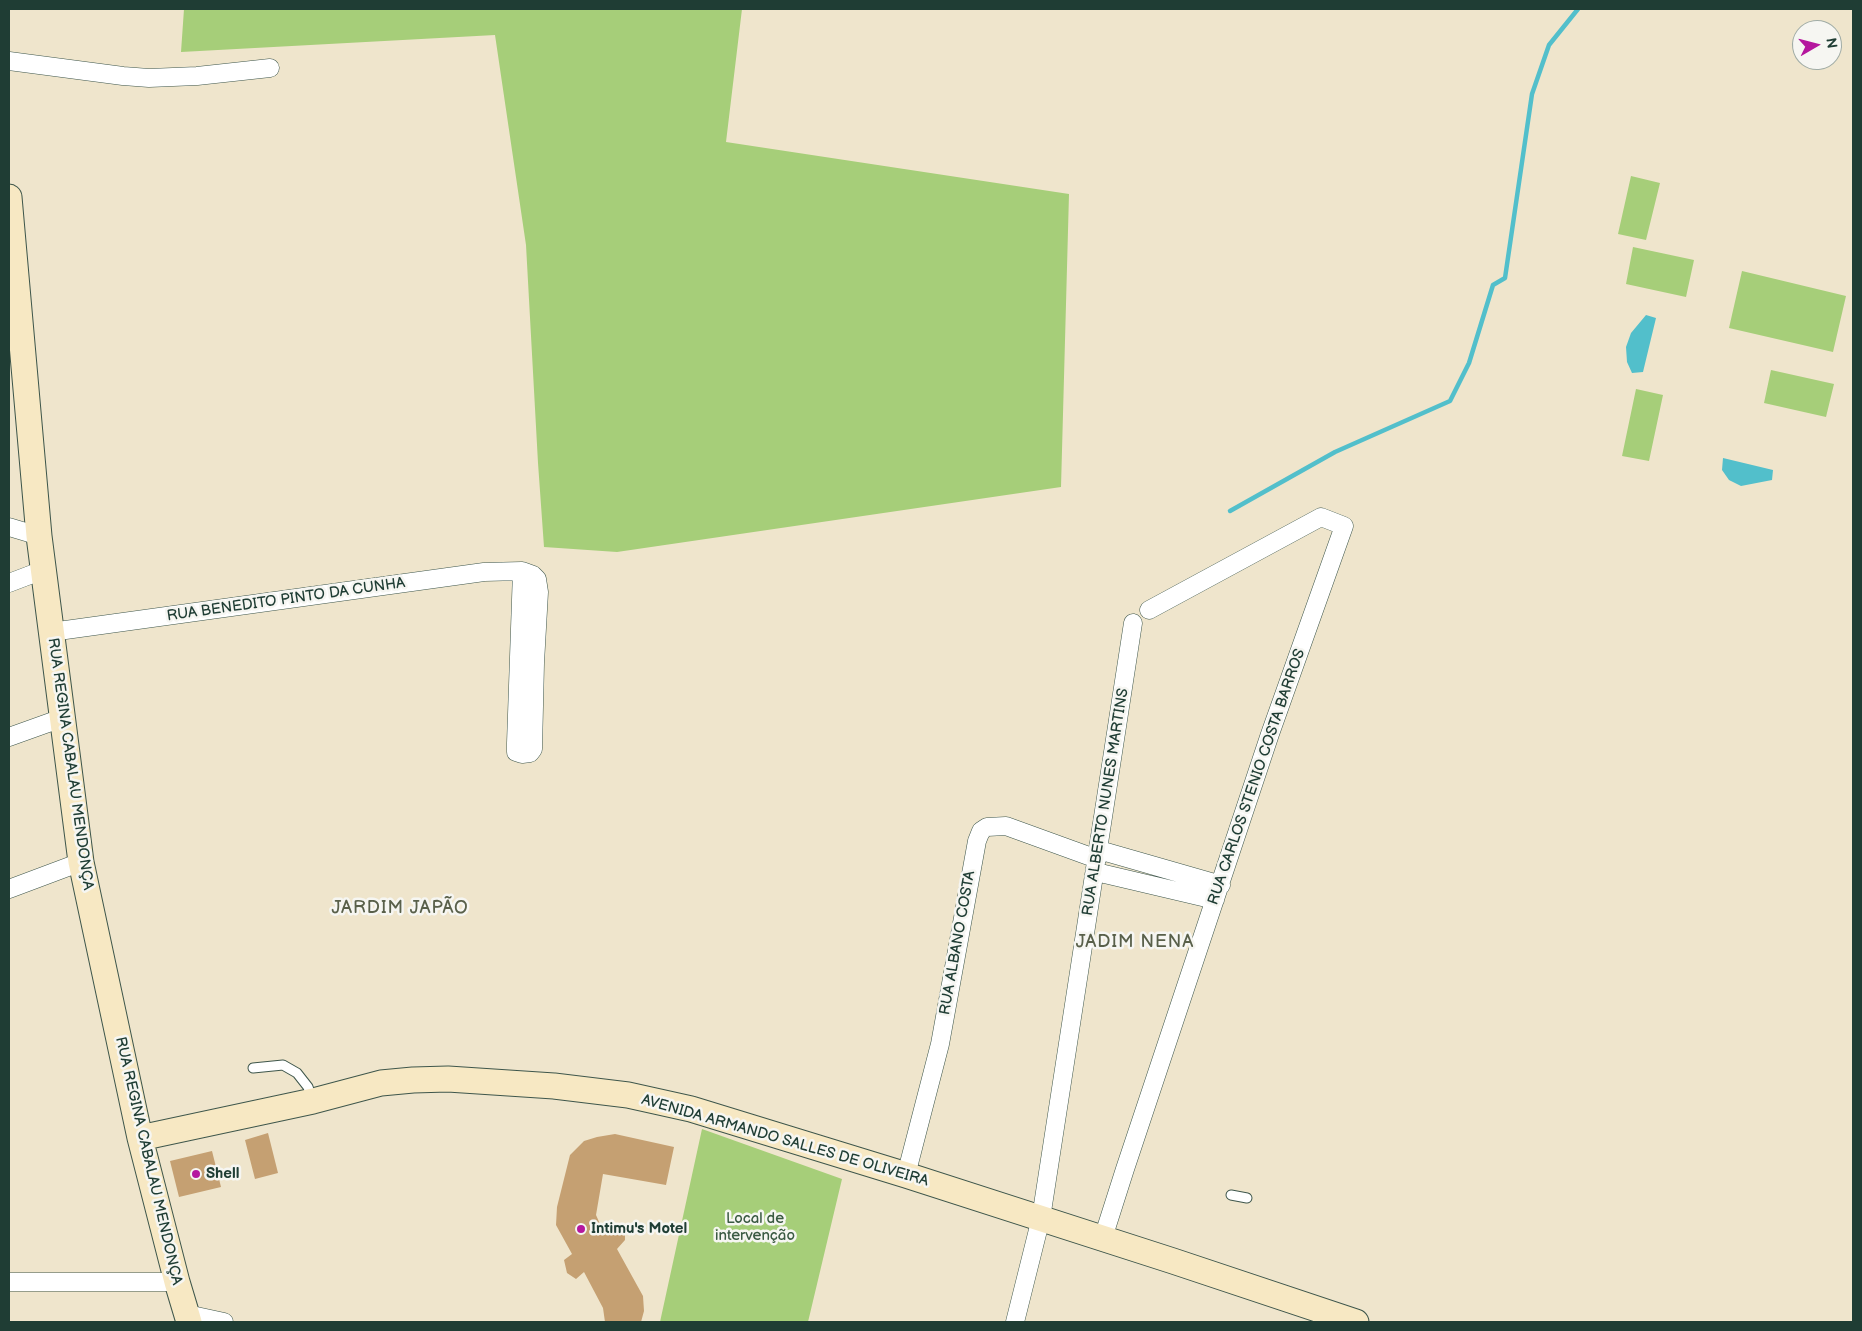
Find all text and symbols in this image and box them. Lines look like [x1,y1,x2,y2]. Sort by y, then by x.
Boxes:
north arrow [1792,20,1842,70]
text: N [1822,37,1841,49]
street label: RUA BENEDITO PINTO DA CUNHA [166,574,406,626]
street label: RUA REGINA CABALAU MENDONÇA [43,637,97,891]
street label: RUA CARLOS STENIO COSTA BARROS [1205,647,1309,907]
street label: RUA ALBERTO NUNES MARTINS [1079,687,1133,917]
street label: RUA ALBANO COSTA [936,870,980,1016]
district label: JARDIM JAPÃO [330,897,470,919]
district label: JADIM NENA [1074,931,1196,953]
street label: RUA REGINA CABALAU MENDONÇA [111,1035,185,1287]
street label: AVENIDA ARMANDO SALLES DE OLIVEIRA [639,1091,931,1191]
place label: Shell [206,1165,239,1183]
marker: Shell [190,1168,202,1180]
park label: Local de intervenção [715,1210,795,1245]
place label: Intimu's Motel [591,1220,687,1238]
marker: Intimu's Motel [575,1223,587,1235]

